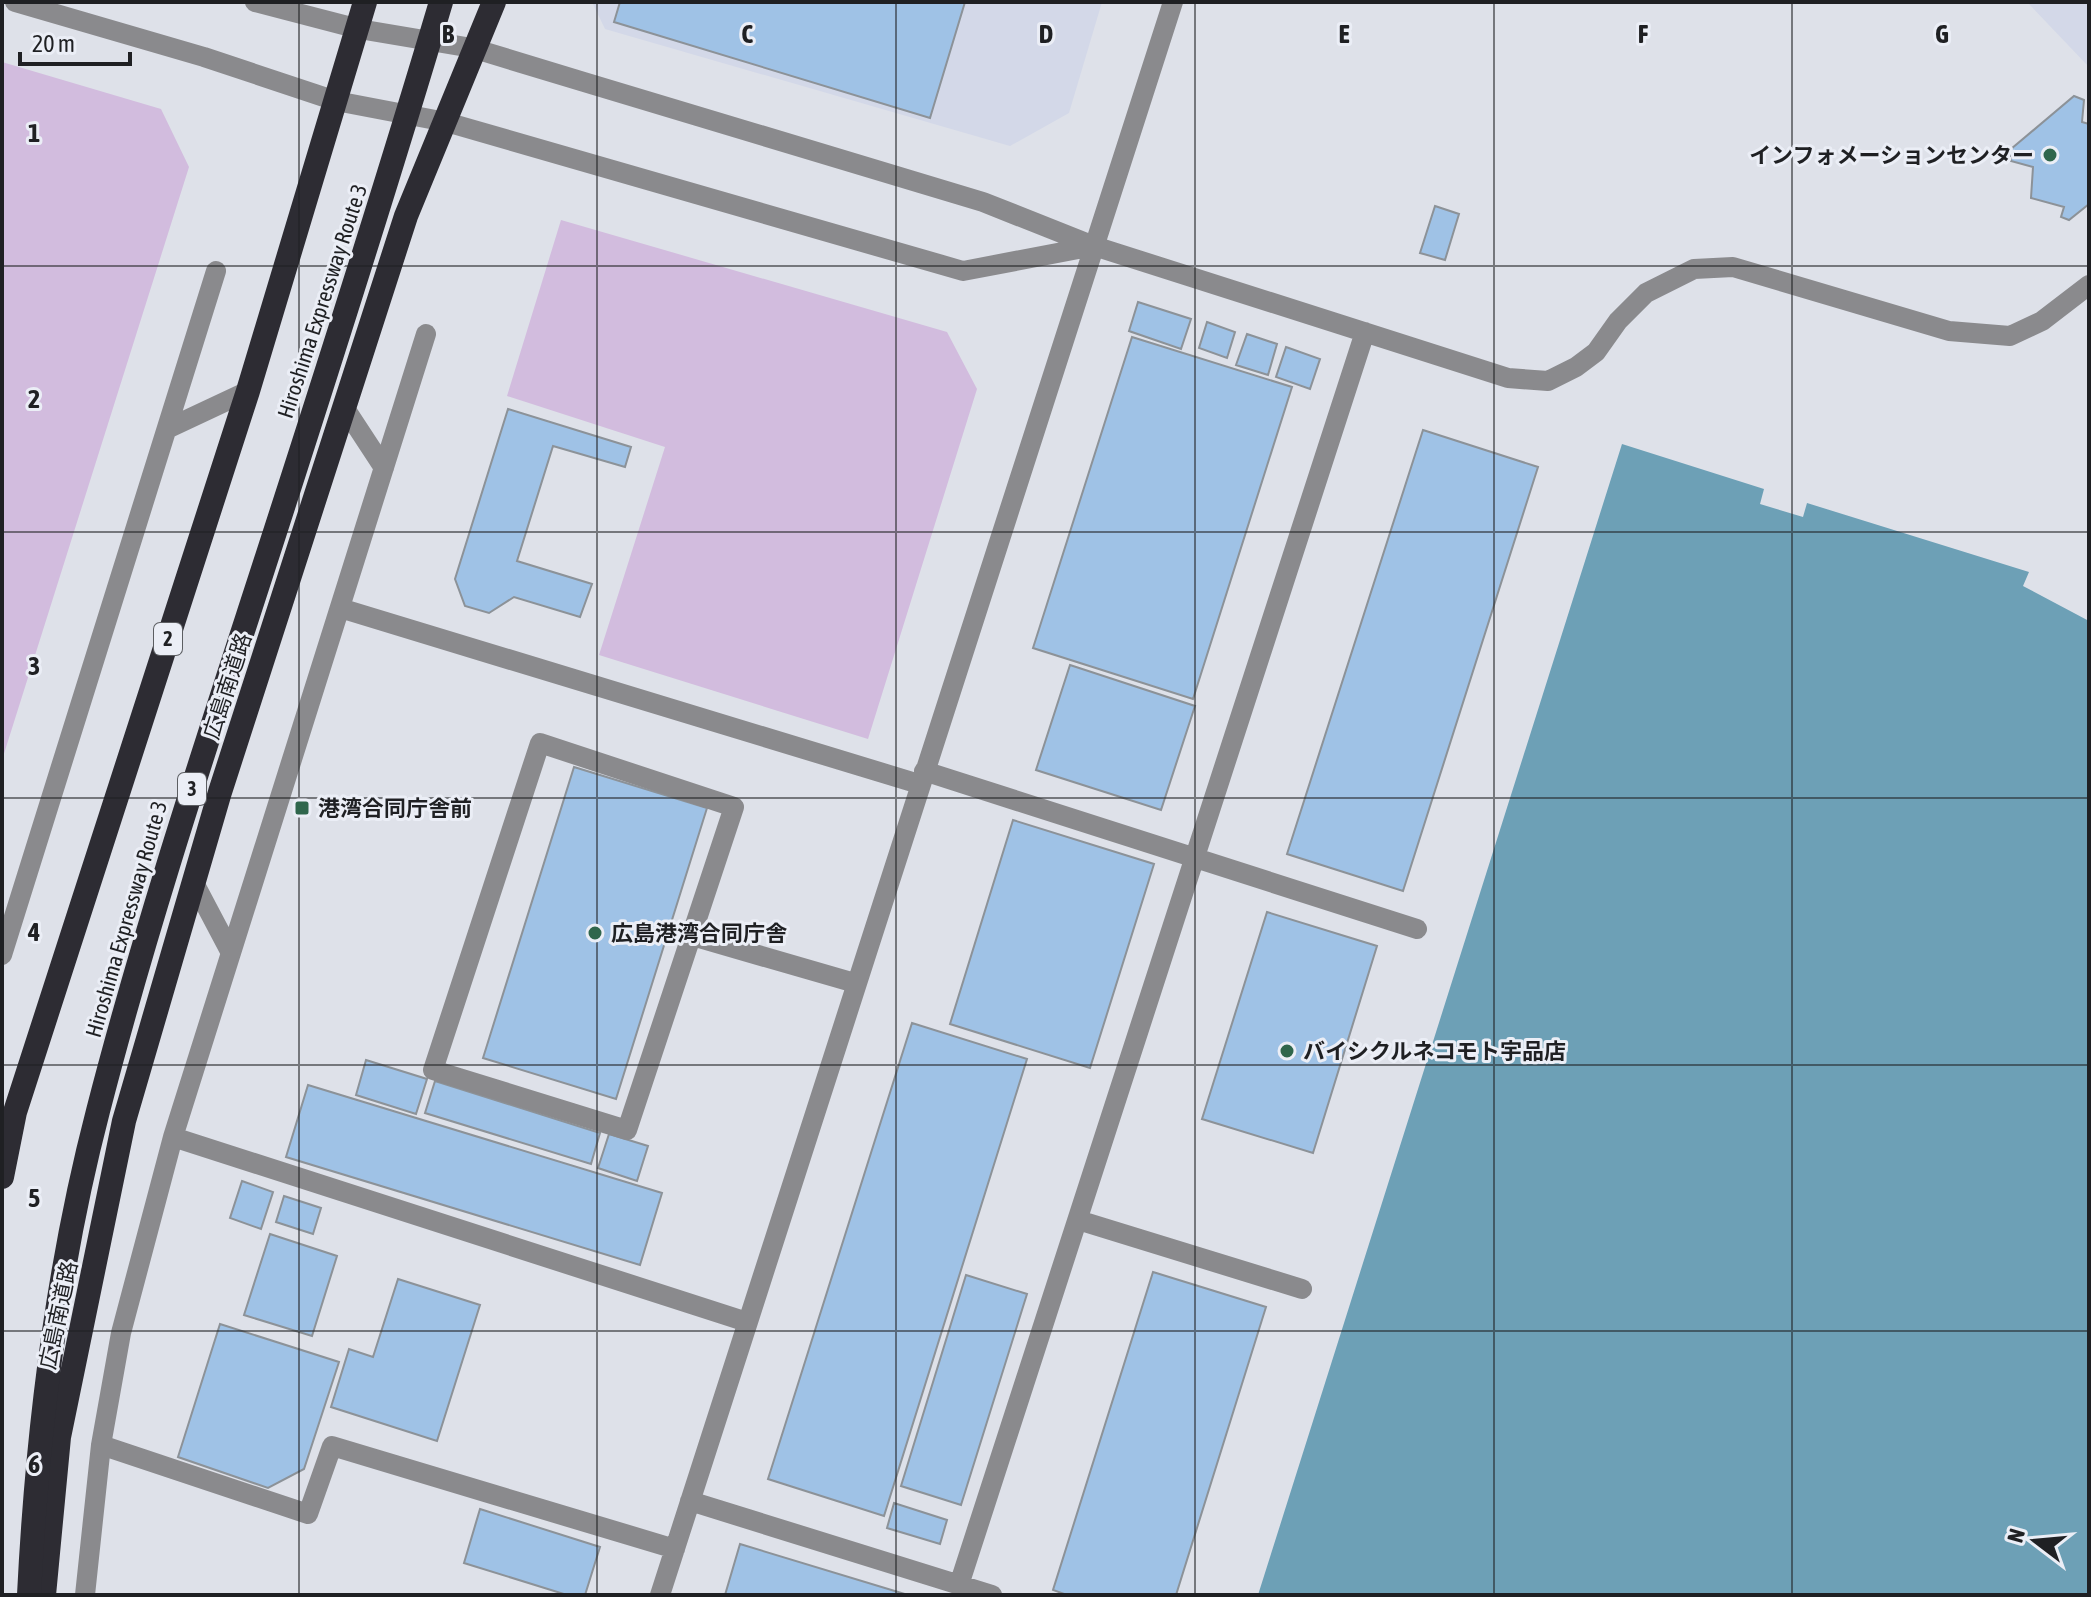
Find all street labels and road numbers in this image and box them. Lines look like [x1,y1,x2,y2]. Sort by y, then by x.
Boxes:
street label: Hiroshima Expressway Route 3 [272,181,372,421]
road number: 2 [154,623,182,655]
street label: 広島南道路 [198,630,256,742]
road number: 3 [178,773,206,805]
street label: Hiroshima Expressway Route 3 [80,798,172,1040]
street label: 広島南道路 [34,1258,82,1372]

